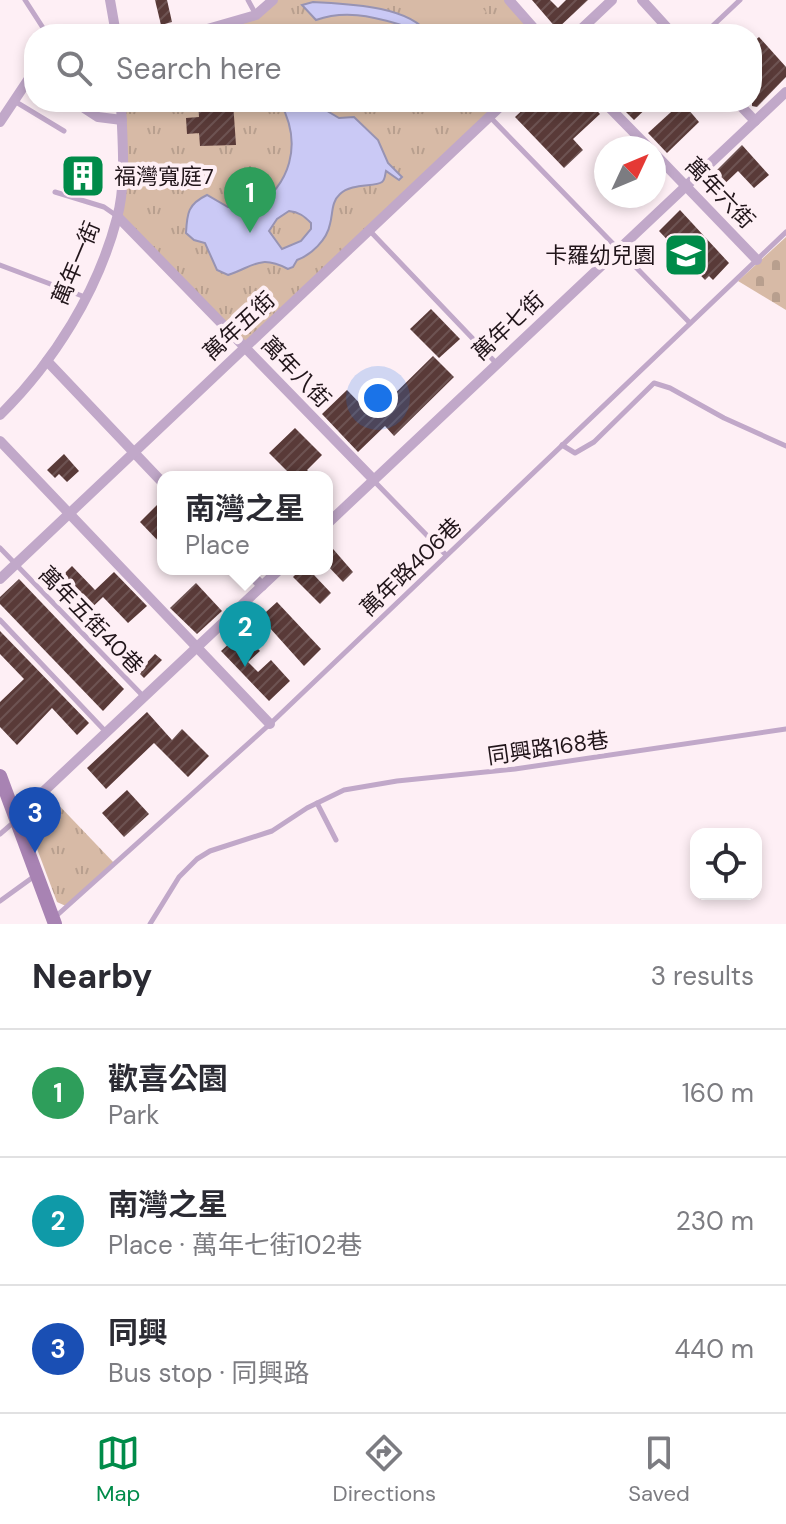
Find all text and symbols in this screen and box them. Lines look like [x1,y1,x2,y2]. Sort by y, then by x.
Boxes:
search box [24,24,762,112]
icon: search [52,46,96,90]
text: Search here [116,49,282,88]
north arrow [594,136,666,208]
street label: 萬年六街 [679,151,761,235]
building icon: 福灣寬庭7 [59,152,107,200]
place label: 福灣寬庭7 [114,162,214,191]
pin: 1 [224,167,276,233]
street label: 萬年一街 [45,217,107,309]
school or university icon: 卡羅幼兒園 [662,231,710,279]
place label: 卡羅幼兒園 [545,241,655,270]
street label: 萬年五街 [197,285,281,367]
street label: 萬年七街 [466,285,550,367]
street label: 萬年八街 [255,330,337,414]
your location [358,378,398,418]
popup [157,471,333,575]
text: 南灣之星 [185,489,305,528]
street label: 萬年路406巷 [354,511,468,623]
text: Place [185,528,250,562]
street label: 萬年五街40巷 [32,560,150,680]
pin: 2 [219,601,271,667]
street label: 同興路168巷 [486,725,610,771]
pin: 3 [9,787,61,853]
map controls [690,828,762,900]
button: locate [690,828,762,900]
text: Nearby [32,954,152,999]
text: 3 results [651,959,754,993]
text: 歡喜公園 [108,1059,228,1098]
text: 1 [53,1076,63,1110]
text: 160 m [682,1076,754,1110]
text: Park [108,1098,159,1132]
text: 南灣之星 [108,1185,228,1224]
text: 2 [50,1204,66,1238]
text: 230 m [676,1204,754,1238]
text: Place · 萬年七街102巷 [108,1228,362,1262]
text: 同興 [108,1313,168,1352]
text: 3 [50,1332,66,1366]
text: 440 m [675,1332,754,1366]
text: Bus stop · 同興路 [108,1356,310,1390]
tab: Map [96,1431,140,1508]
tab: Directions [333,1431,436,1508]
tab: Saved [628,1431,690,1508]

